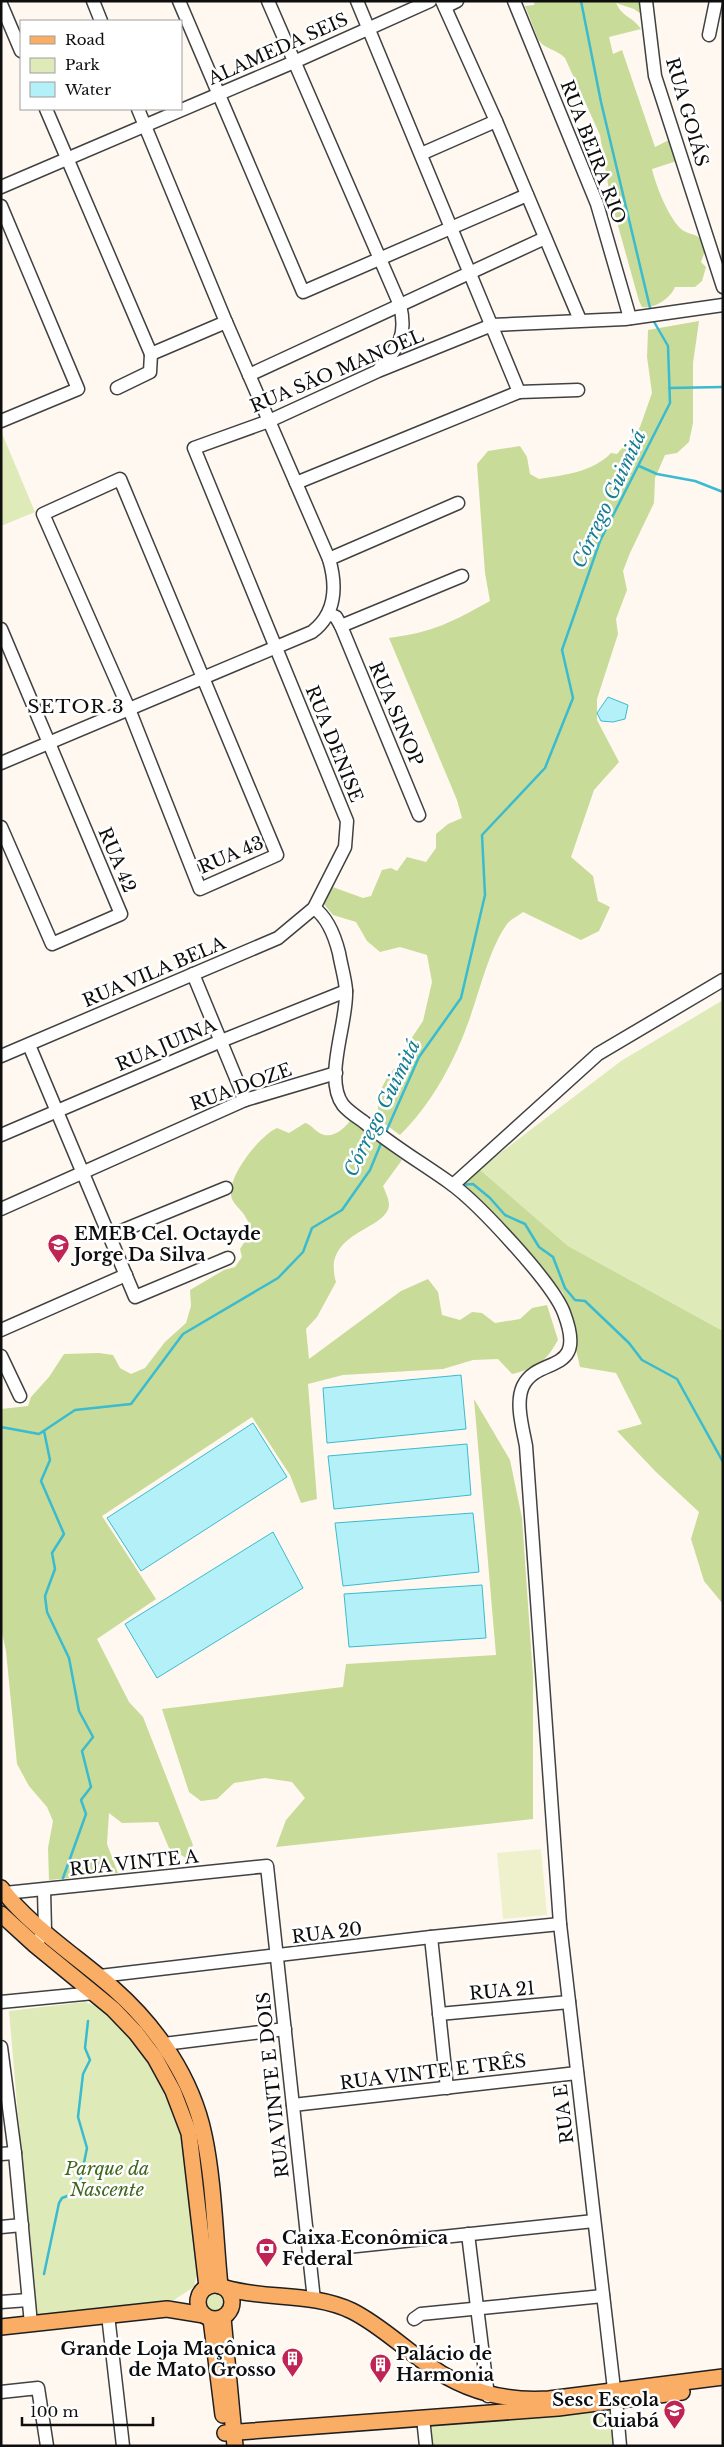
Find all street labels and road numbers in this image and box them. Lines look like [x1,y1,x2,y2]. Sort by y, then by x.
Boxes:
street label: ALAMEDA SEIS [204,8,351,90]
street label: RUA GOIÁS [661,55,714,169]
street label: RUA BEIRA RIO [555,77,631,227]
street label: RUA SÃO MANOEL [246,323,427,418]
street label: RUA SINOP [364,659,428,769]
street label: RUA DENISE [301,682,367,806]
street label: RUA 42 [93,824,141,896]
street label: RUA 43 [195,831,267,879]
street label: RUA VILA BELA [79,932,230,1012]
street label: RUA JUINA [113,1014,220,1076]
street label: RUA DOZE [187,1058,295,1116]
street label: RUA VINTE A [68,1845,201,1881]
street label: RUA 20 [291,1918,363,1948]
street label: RUA 21 [468,1977,536,2005]
street label: RUA VINTE E DOIS [252,1991,294,2179]
street label: RUA VINTE E TRÊS [338,2049,527,2094]
street label: RUA E [549,2083,579,2145]

